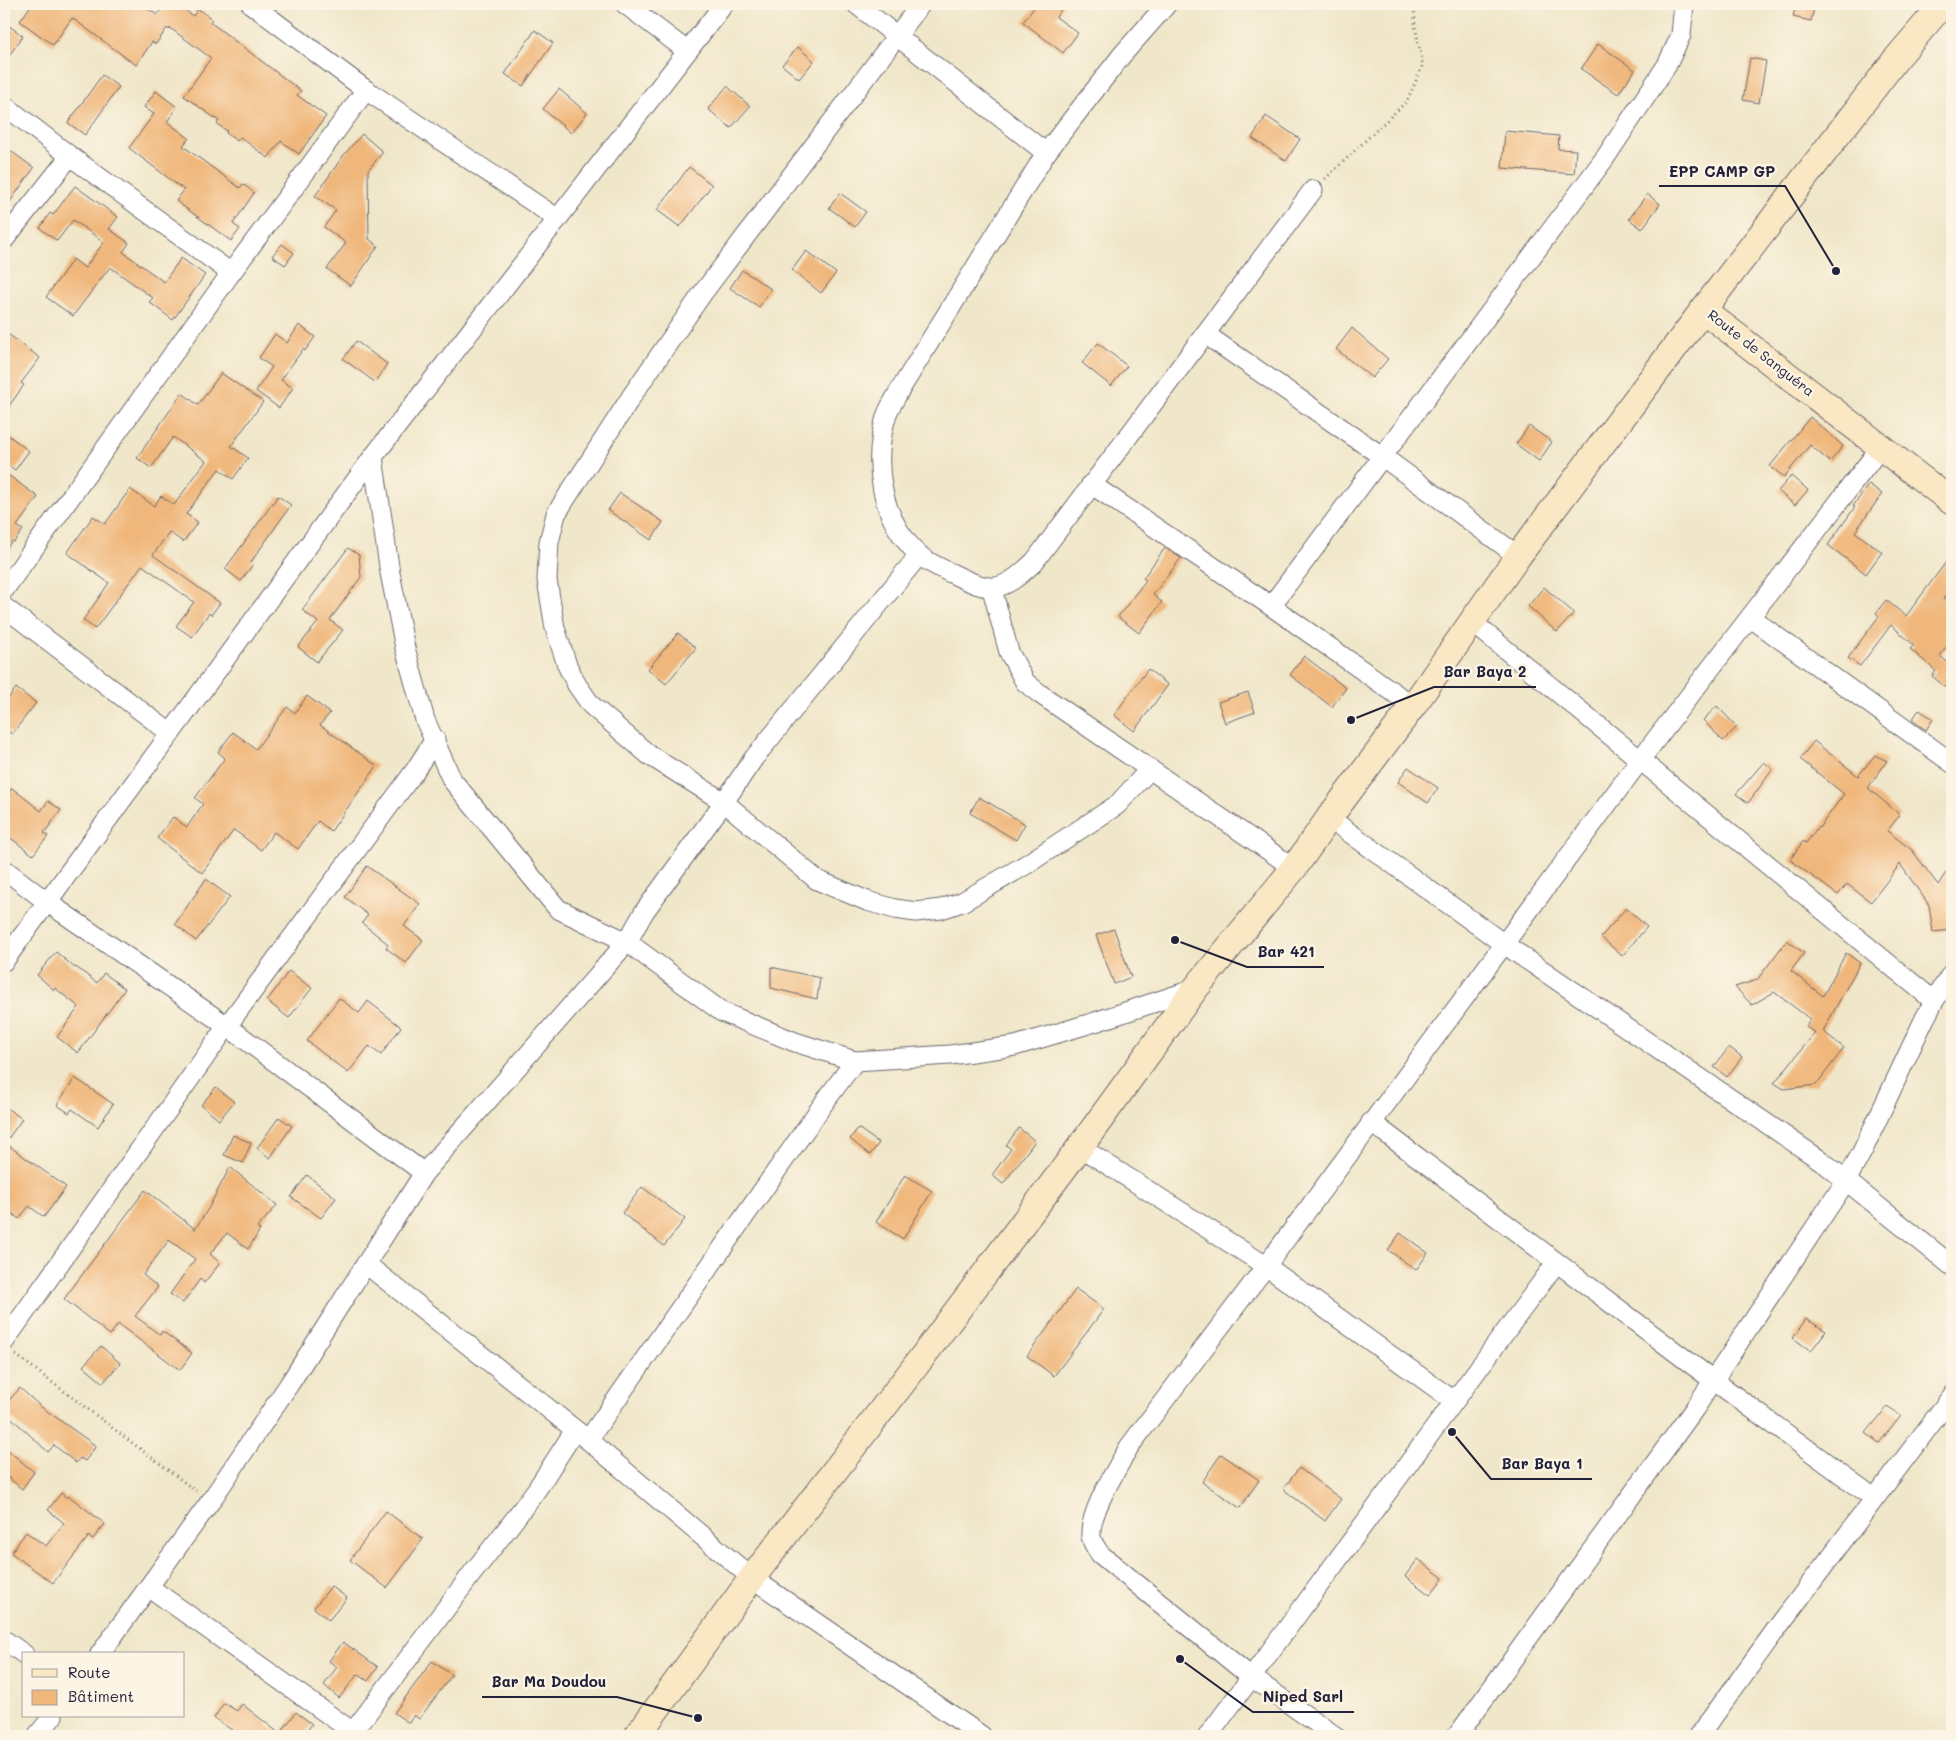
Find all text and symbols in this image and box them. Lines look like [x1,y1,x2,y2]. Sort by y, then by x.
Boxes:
callout: EPP CAMP GP [1659,156,1785,186]
text: EPP CAMP GP [1669,161,1775,181]
street label: Route de Sanguéra [1704,305,1819,400]
callout: Bar Baya 2 [1434,657,1536,687]
text: Bar Baya 2 [1444,661,1526,681]
callout: Bar 421 [1247,937,1324,967]
text: Bar 421 [1257,941,1315,961]
callout: Bar Baya 1 [1491,1449,1592,1479]
text: Bar Baya 1 [1501,1453,1583,1473]
legend [22,1652,185,1718]
text: Route [68,1662,111,1682]
callout: Bar Ma Doudou [482,1667,617,1697]
text: Bar Ma Doudou [492,1671,606,1691]
callout: Niped Sarl [1253,1682,1354,1712]
text: Bâtiment [68,1686,134,1706]
text: Niped Sarl [1263,1686,1343,1706]

